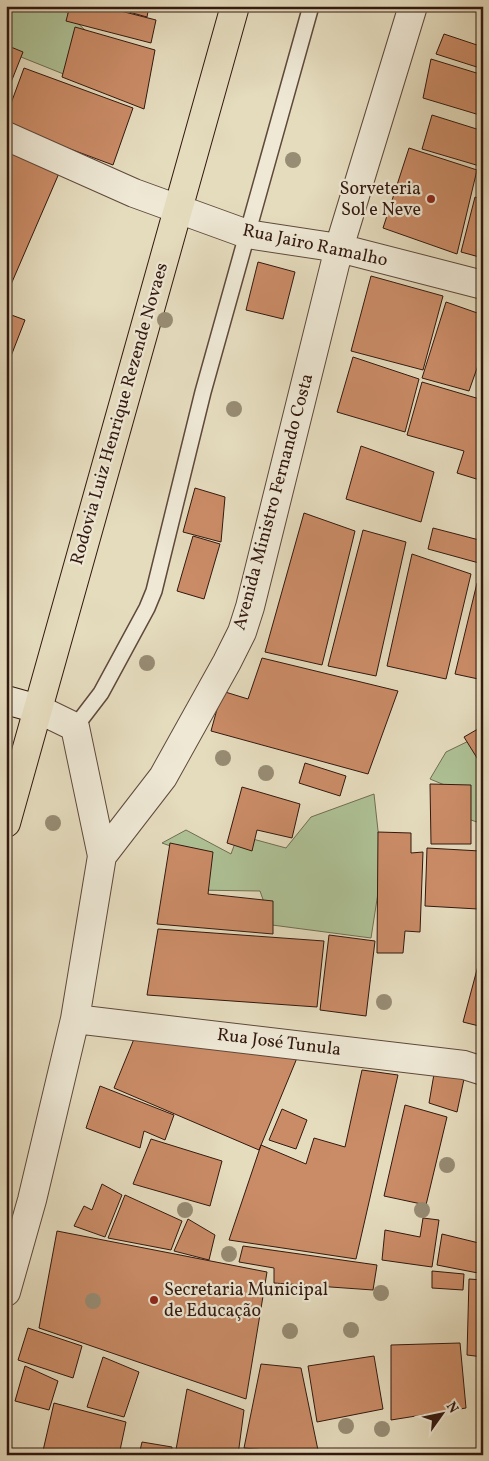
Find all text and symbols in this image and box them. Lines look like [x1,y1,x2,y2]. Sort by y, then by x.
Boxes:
place label: Sorveteria Sol e Neve [339,177,421,223]
marker: Sorveteria Sol e Neve [425,193,437,205]
street label: Rua Jairo Ramalho [240,218,390,274]
street label: Rodovia Luiz Henrique Rezende Novaes [65,260,175,568]
street label: Avenida Ministro Fernando Costa [228,371,320,633]
street label: Rua José Tunula [216,1023,343,1063]
place label: Secretaria Municipal de Educação [164,1278,328,1324]
marker: Secretaria Municipal de Educação [148,1294,160,1306]
north arrow [416,1388,466,1438]
text: N [441,1398,462,1417]

